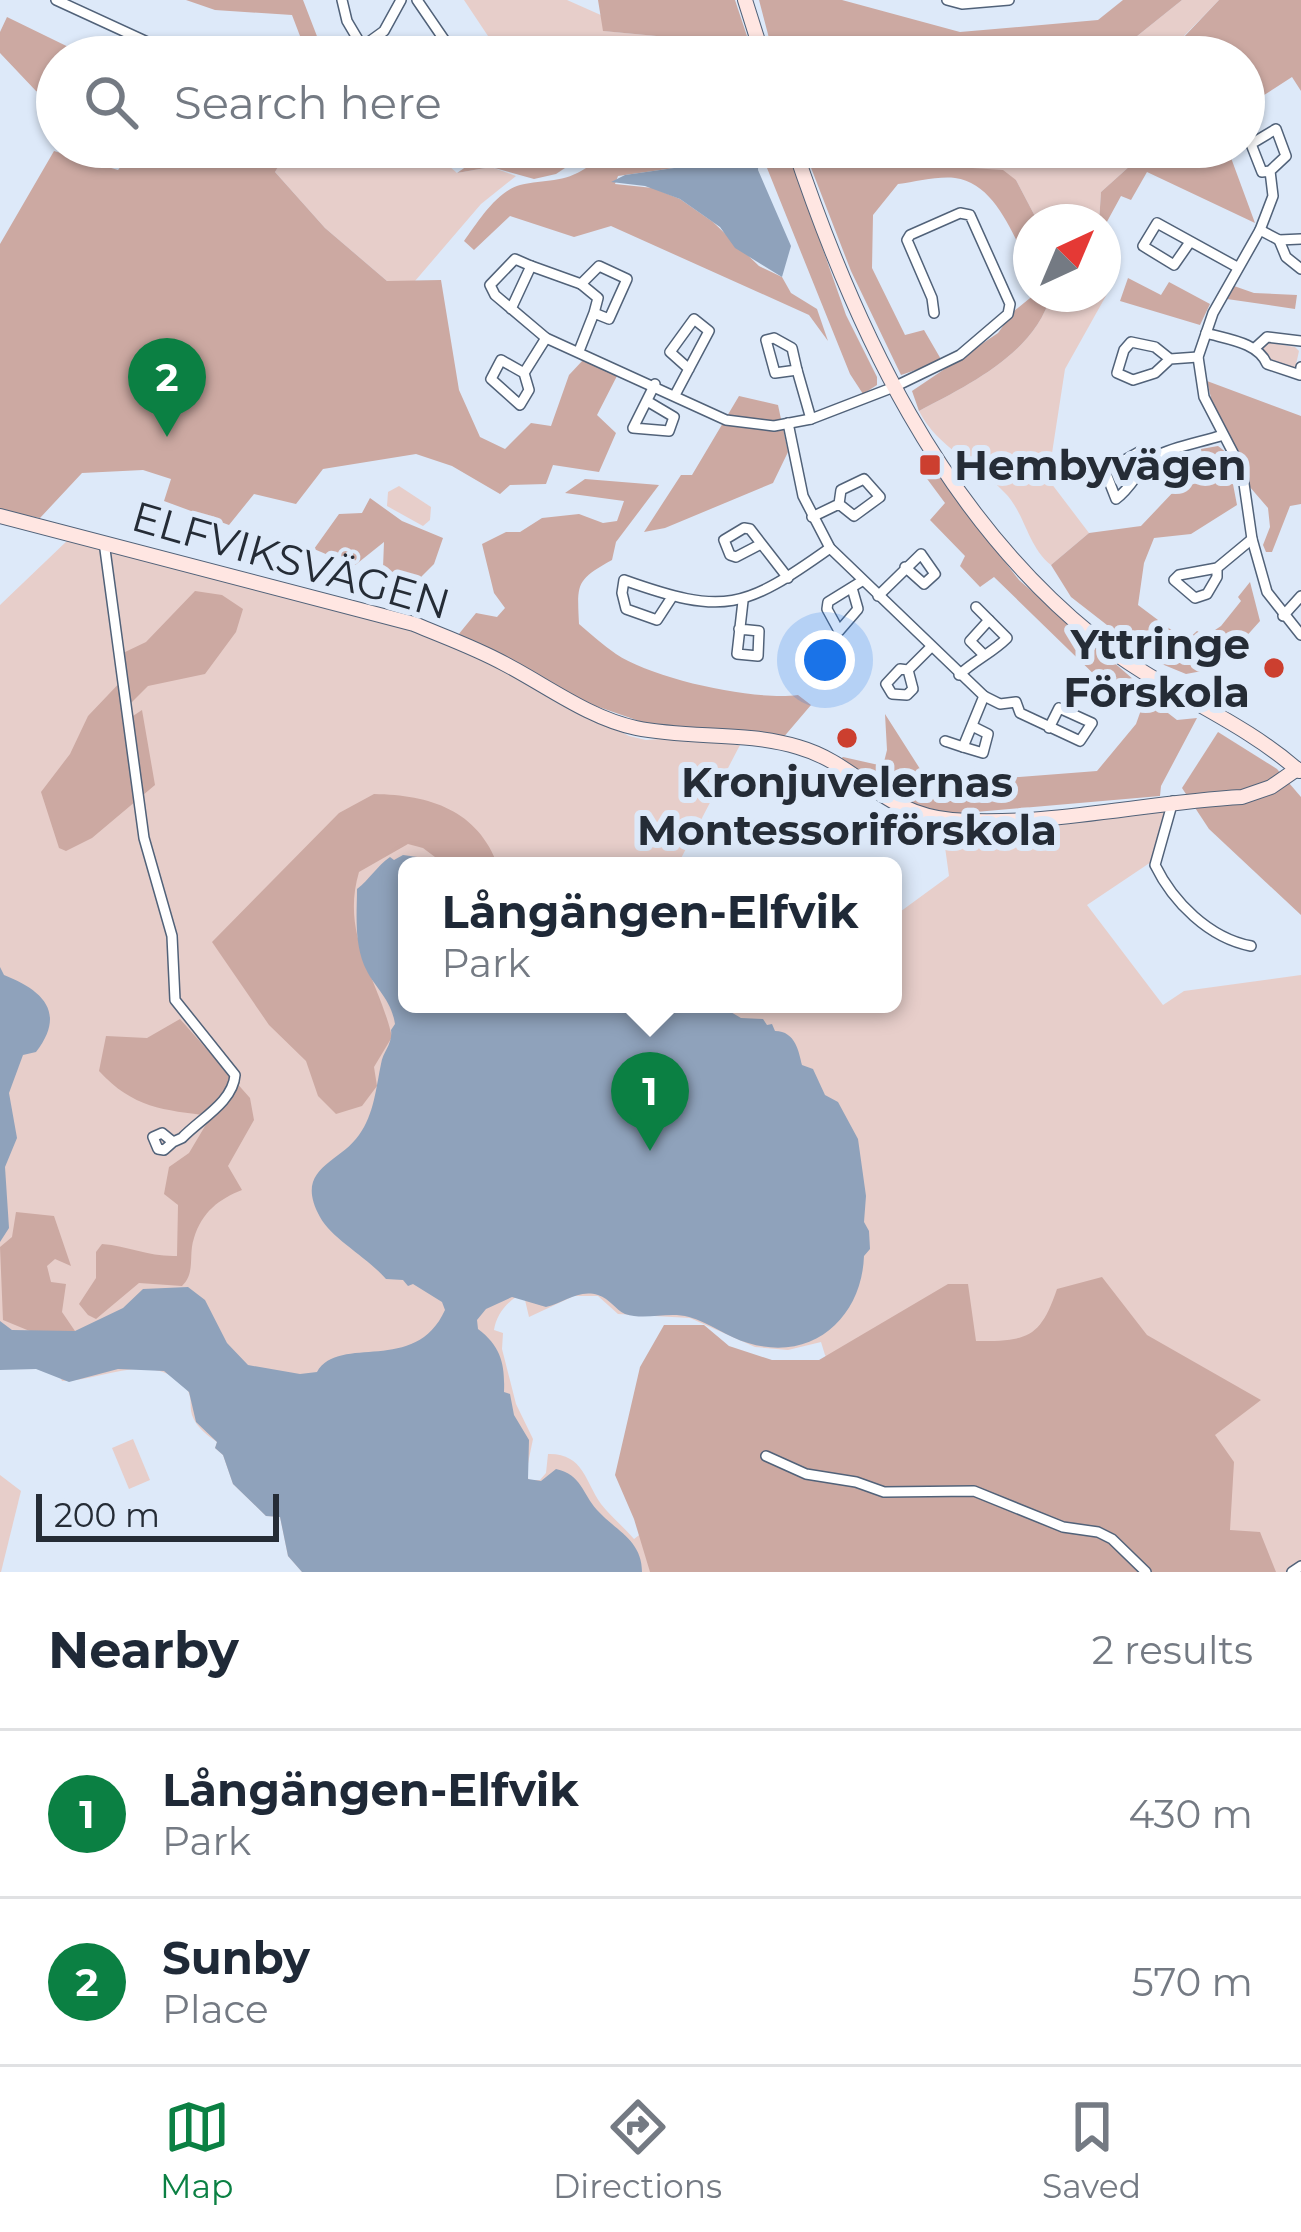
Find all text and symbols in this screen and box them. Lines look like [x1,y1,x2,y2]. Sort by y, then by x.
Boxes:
search box [36,36,1265,168]
icon: search [78,69,144,135]
text: Search here [174,75,442,130]
north arrow [1013,204,1121,312]
pin: 2 [128,338,206,437]
place label: Hembyvägen [954,439,1247,491]
marker: Hembyvägen [917,452,943,478]
street label: ELFVIKSVÄGEN [126,490,456,630]
place label: Yttringe Förskola [1063,618,1250,718]
your location [795,630,855,690]
marker: Yttringe Förskola [1261,655,1287,681]
marker: Kronjuvelernas Montessoriförskola [834,725,860,751]
place label: Kronjuvelernas Montessoriförskola [637,756,1057,856]
popup [398,857,902,1013]
text: Långängen-Elfvik [442,884,858,939]
text: Park [442,939,531,987]
pin: 1 [611,1052,689,1151]
scale bar [36,1488,279,1541]
text: 200 m [54,1495,160,1535]
text: Nearby [48,1619,239,1681]
text: 2 results [1092,1626,1253,1674]
text: Långängen-Elfvik [162,1762,579,1817]
text: 1 [79,1790,95,1838]
text: 430 m [1128,1790,1253,1838]
text: Park [162,1817,251,1865]
text: Sunby [162,1930,310,1985]
text: 2 [75,1958,99,2006]
text: 570 m [1132,1958,1253,2006]
text: Place [162,1985,269,2033]
tab: Map [160,2094,233,2206]
tab: Directions [553,2094,722,2206]
tab: Saved [1042,2094,1141,2206]

